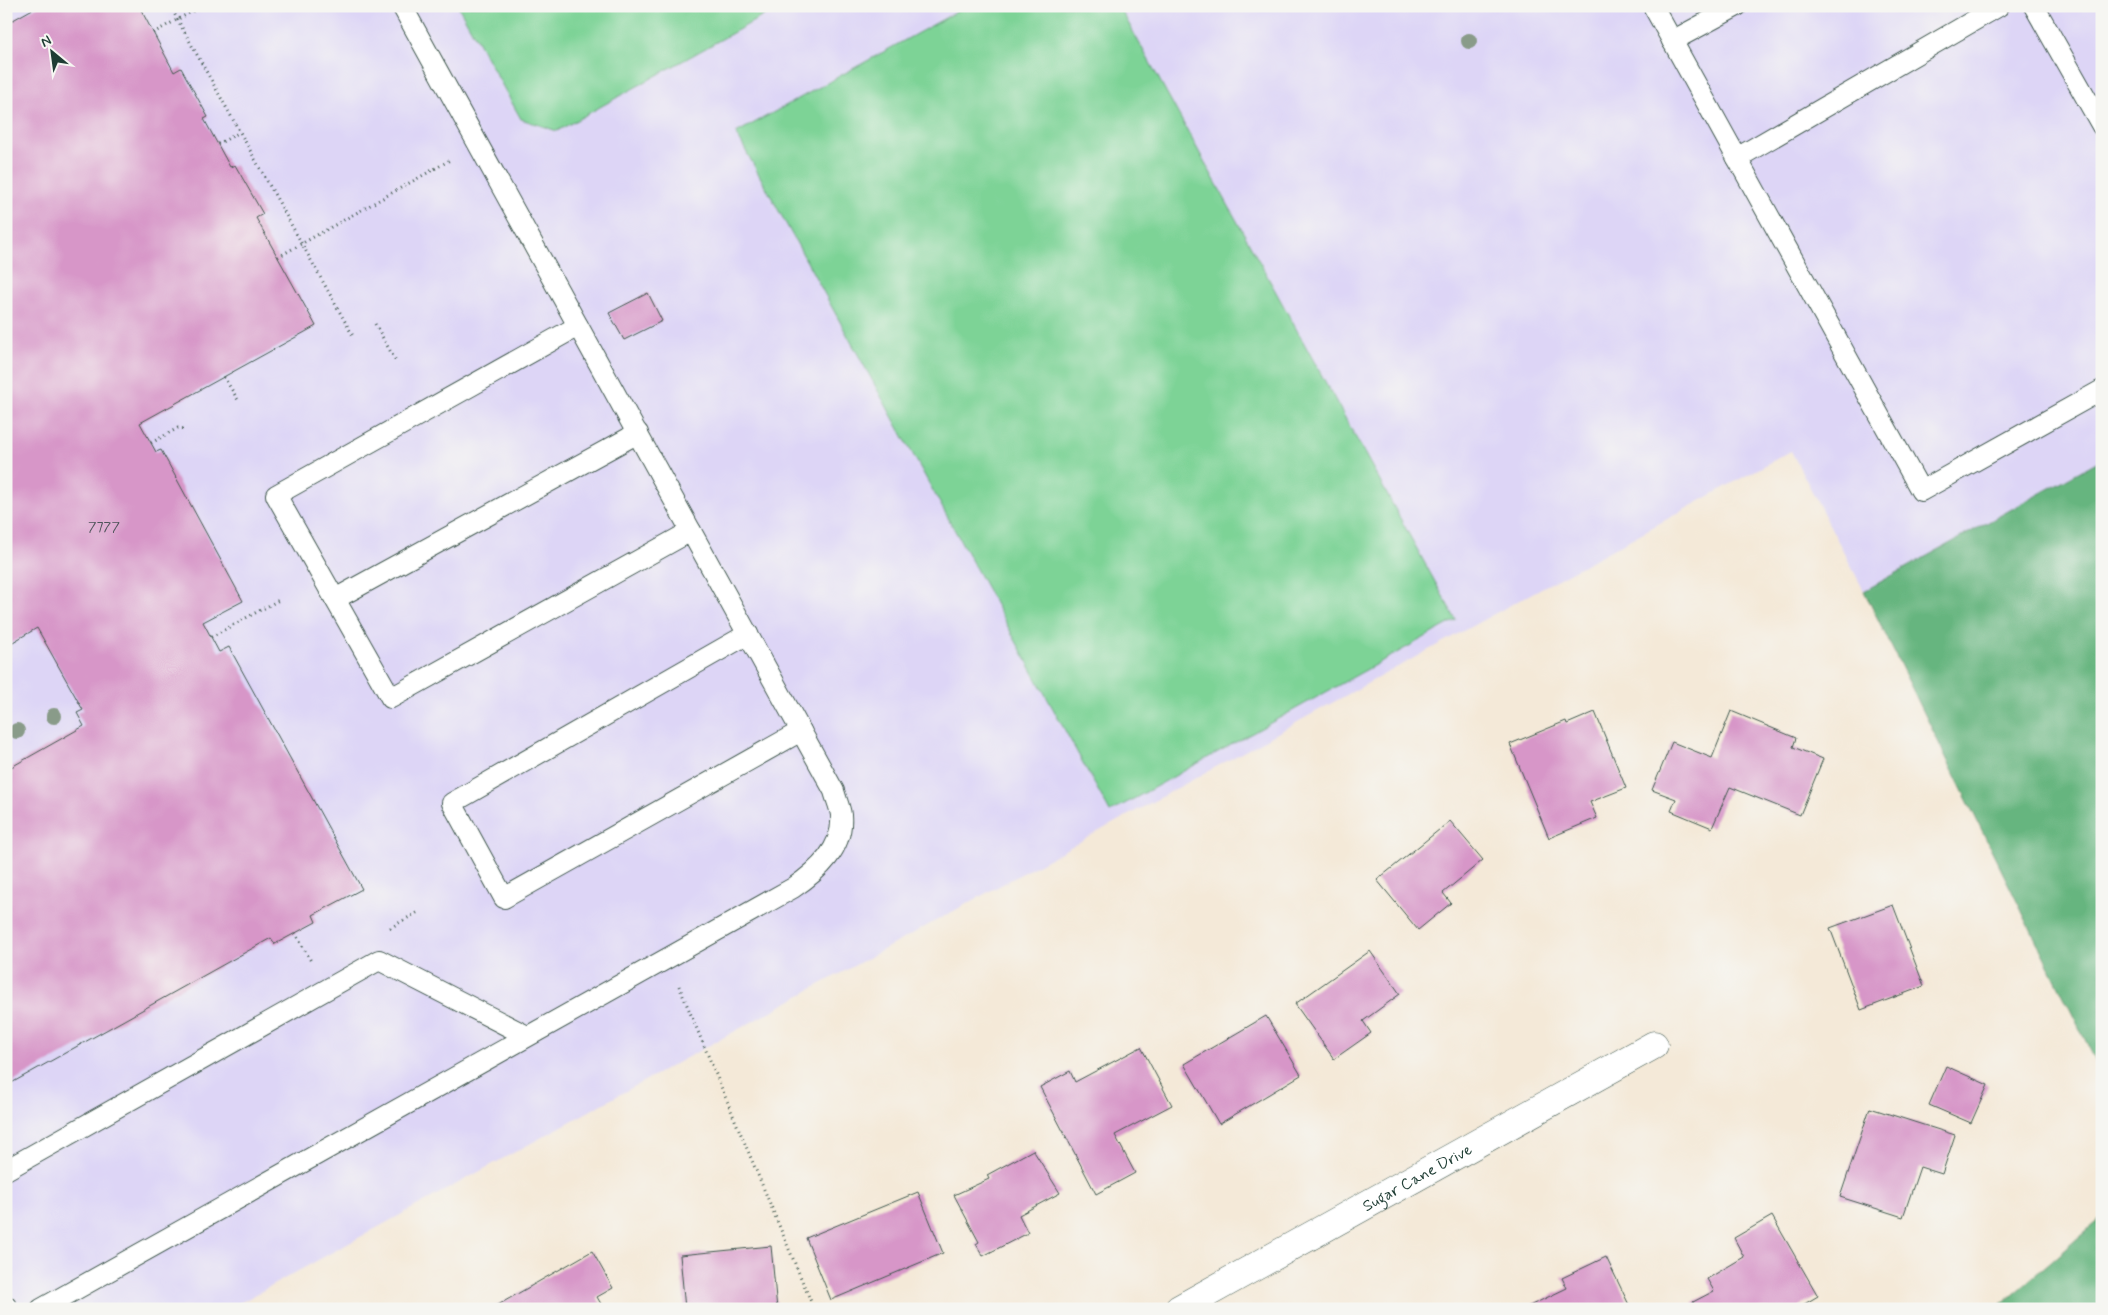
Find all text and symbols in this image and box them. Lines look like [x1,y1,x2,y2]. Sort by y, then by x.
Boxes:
north arrow [28,28,78,78]
text: N [38,31,55,52]
house number: 7777 [88,518,120,536]
street label: Sugar Cane Drive [1359,1139,1476,1217]

